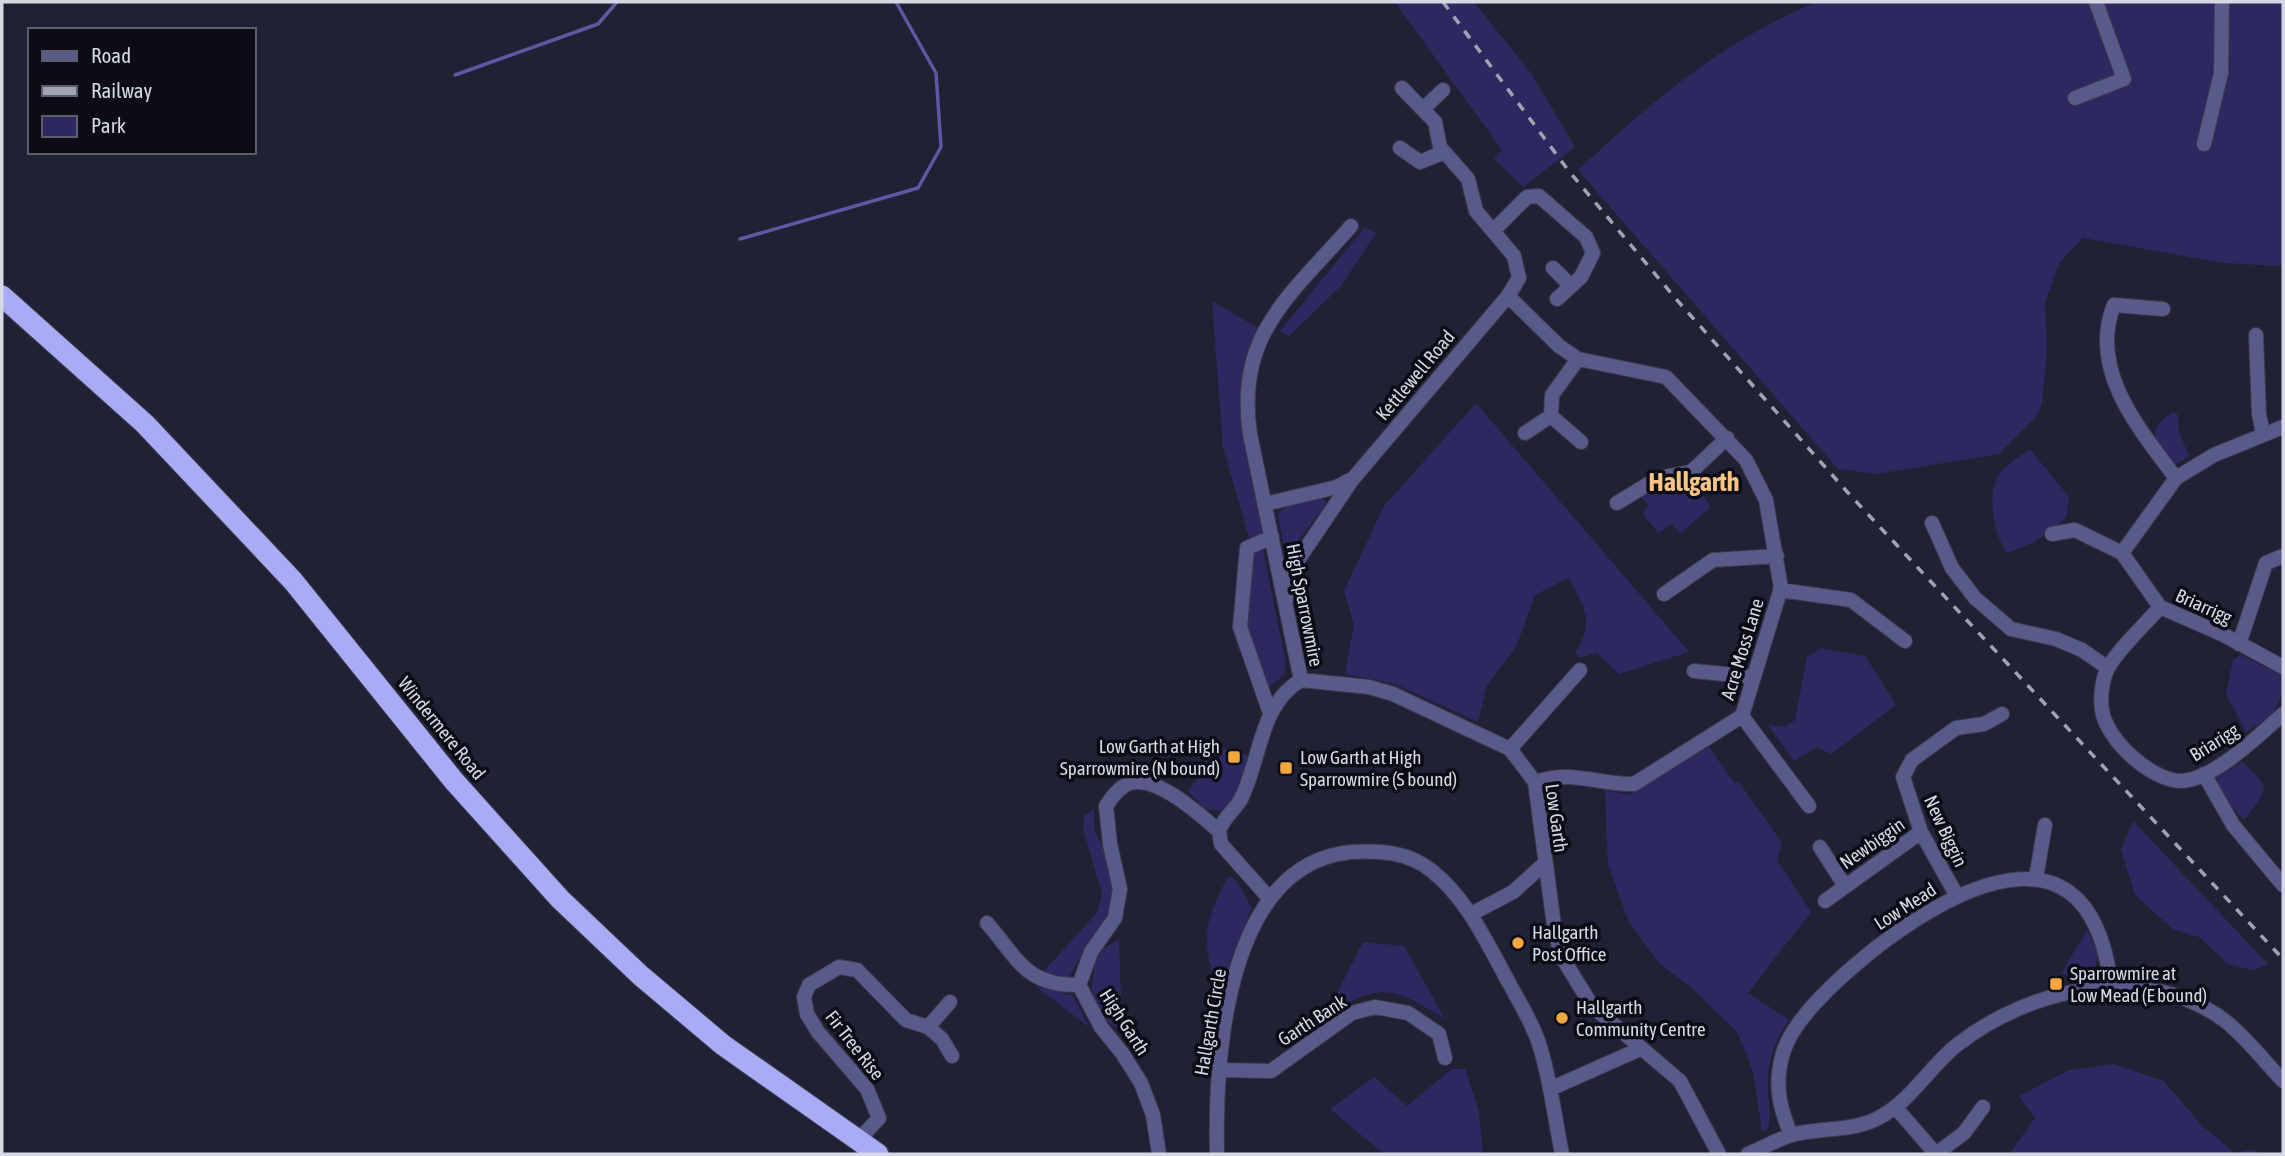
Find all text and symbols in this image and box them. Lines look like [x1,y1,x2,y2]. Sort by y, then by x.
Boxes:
legend [28,28,256,154]
text: Road [91,43,131,67]
text: Railway [91,78,153,102]
text: Park [91,113,126,137]
street label: Kettlewell Road [1371,326,1459,424]
district label: Hallgarth [1649,467,1739,497]
street label: High Sparrowmire [1282,542,1328,668]
street label: Briarrigg [2172,584,2236,628]
street label: Acre Moss Lane [1716,596,1768,702]
street label: Windermere Road [394,672,490,784]
street label: Briarigg [2185,718,2243,766]
place label: Low Garth at High Sparrowmire (N bound) [1060,735,1220,779]
place label: Low Garth at High Sparrowmire (S bound) [1300,746,1457,790]
marker: Low Garth at High Sparrowmire (N bound) [1226,749,1242,765]
marker: Low Garth at High Sparrowmire (S bound) [1278,760,1294,776]
street label: Low Garth [1541,782,1573,854]
street label: New Biggin [1920,792,1972,870]
street label: Newbiggin [1835,813,1909,873]
street label: Low Mead [1870,878,1940,934]
place label: Hallgarth Post Office [1532,921,1606,965]
marker: Hallgarth Post Office [1510,935,1526,951]
place label: Sparrowmire at Low Mead (E bound) [2070,962,2207,1006]
street label: Hallgarth Circle [1190,967,1230,1077]
marker: Sparrowmire at Low Mead (E bound) [2048,976,2064,992]
street label: High Garth [1096,985,1154,1059]
street label: Garth Bank [1274,989,1351,1050]
place label: Hallgarth Community Centre [1576,996,1706,1040]
street label: Fir Tree Rise [821,1006,889,1084]
marker: Hallgarth Community Centre [1554,1010,1570,1026]

